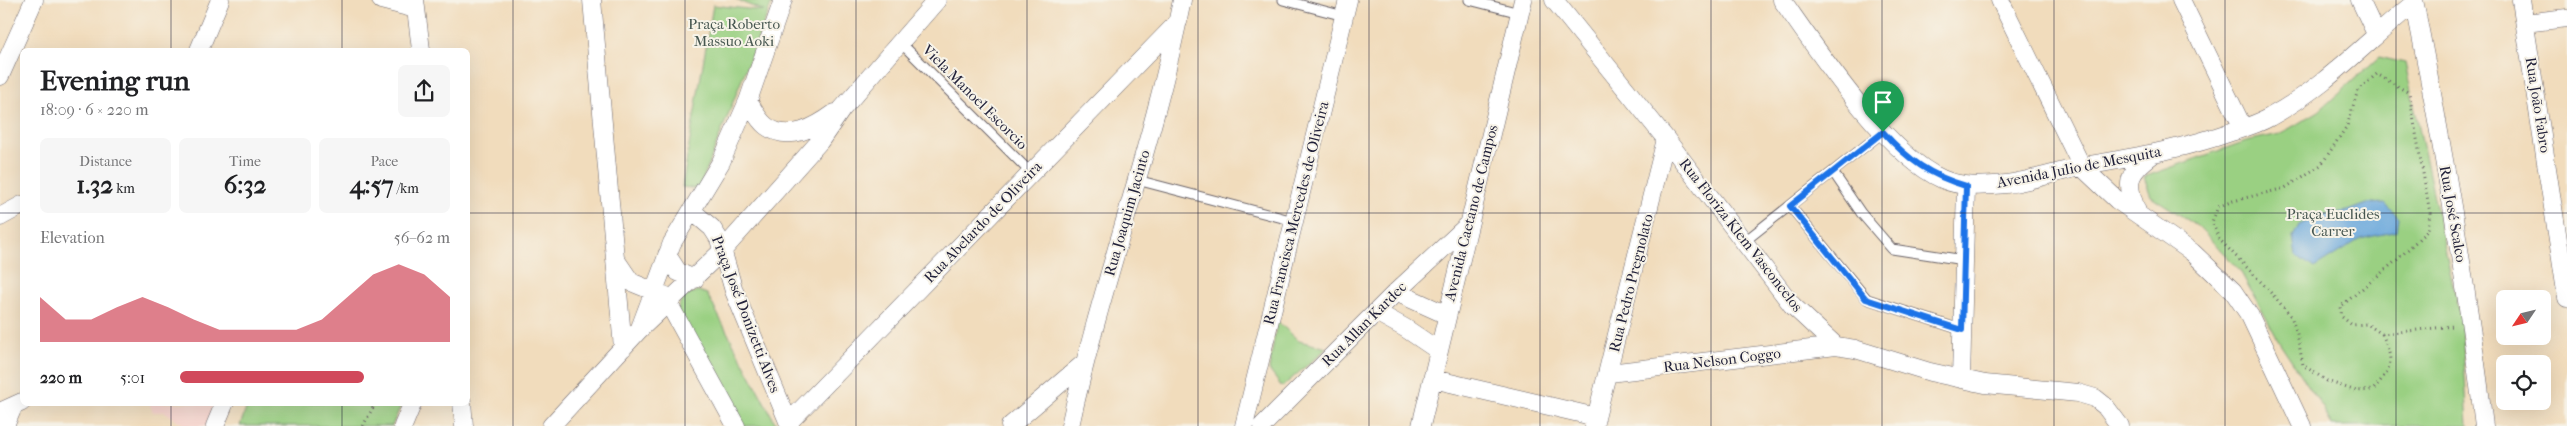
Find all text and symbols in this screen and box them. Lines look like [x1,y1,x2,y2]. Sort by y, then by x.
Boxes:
park label: Praça Roberto Massuo Aoki [688,15,780,50]
street label: Viela Manoel Escorcio [918,40,1031,153]
street label: Rua João Fabro [2522,56,2554,154]
text: Evening run [40,64,190,97]
button: share [398,65,450,117]
pin [1862,81,1904,132]
icon: arrive [1869,88,1897,116]
street label: Rua Francisca Mercedes de Oliveira [1259,98,1333,327]
text: 18:09 · 6 × 220 m [40,100,149,119]
street label: Avenida Caetano de Campos [1440,122,1502,304]
street label: Avenida Julio de Mesquita [1994,142,2164,192]
street label: Rua Joaquim Jacinto [1100,147,1154,278]
text: Distance [79,153,132,170]
text: Time [229,153,261,170]
text: Pace [370,153,398,170]
street label: Rua Floriza Klem Vasconcelos [1675,155,1807,316]
street label: Rua Abelardo de Oliveira [920,157,1046,286]
street label: Rua José Scalco [2436,164,2470,264]
text: 1.32 [76,170,113,199]
text: 6:32 [224,170,266,199]
text: 4:57 [350,170,394,199]
text: km [113,180,135,197]
text: /km [394,180,419,197]
park label: Praça Euclides Carrer [2287,205,2380,240]
street label: Rua Pedro Pregnolato [1605,212,1657,354]
text: Elevation [40,228,105,247]
text: 56–62 m [394,228,450,247]
street label: Praça José Donizetti Alves [708,233,784,395]
street label: Rua Allan Kardec [1318,278,1410,370]
north arrow [2496,290,2551,345]
map controls [2496,290,2551,410]
street label: Rua Nelson Coggo [1662,344,1782,376]
button: locate [2496,355,2551,410]
text: 220 m [40,368,82,387]
text: 5:01 [120,368,145,387]

